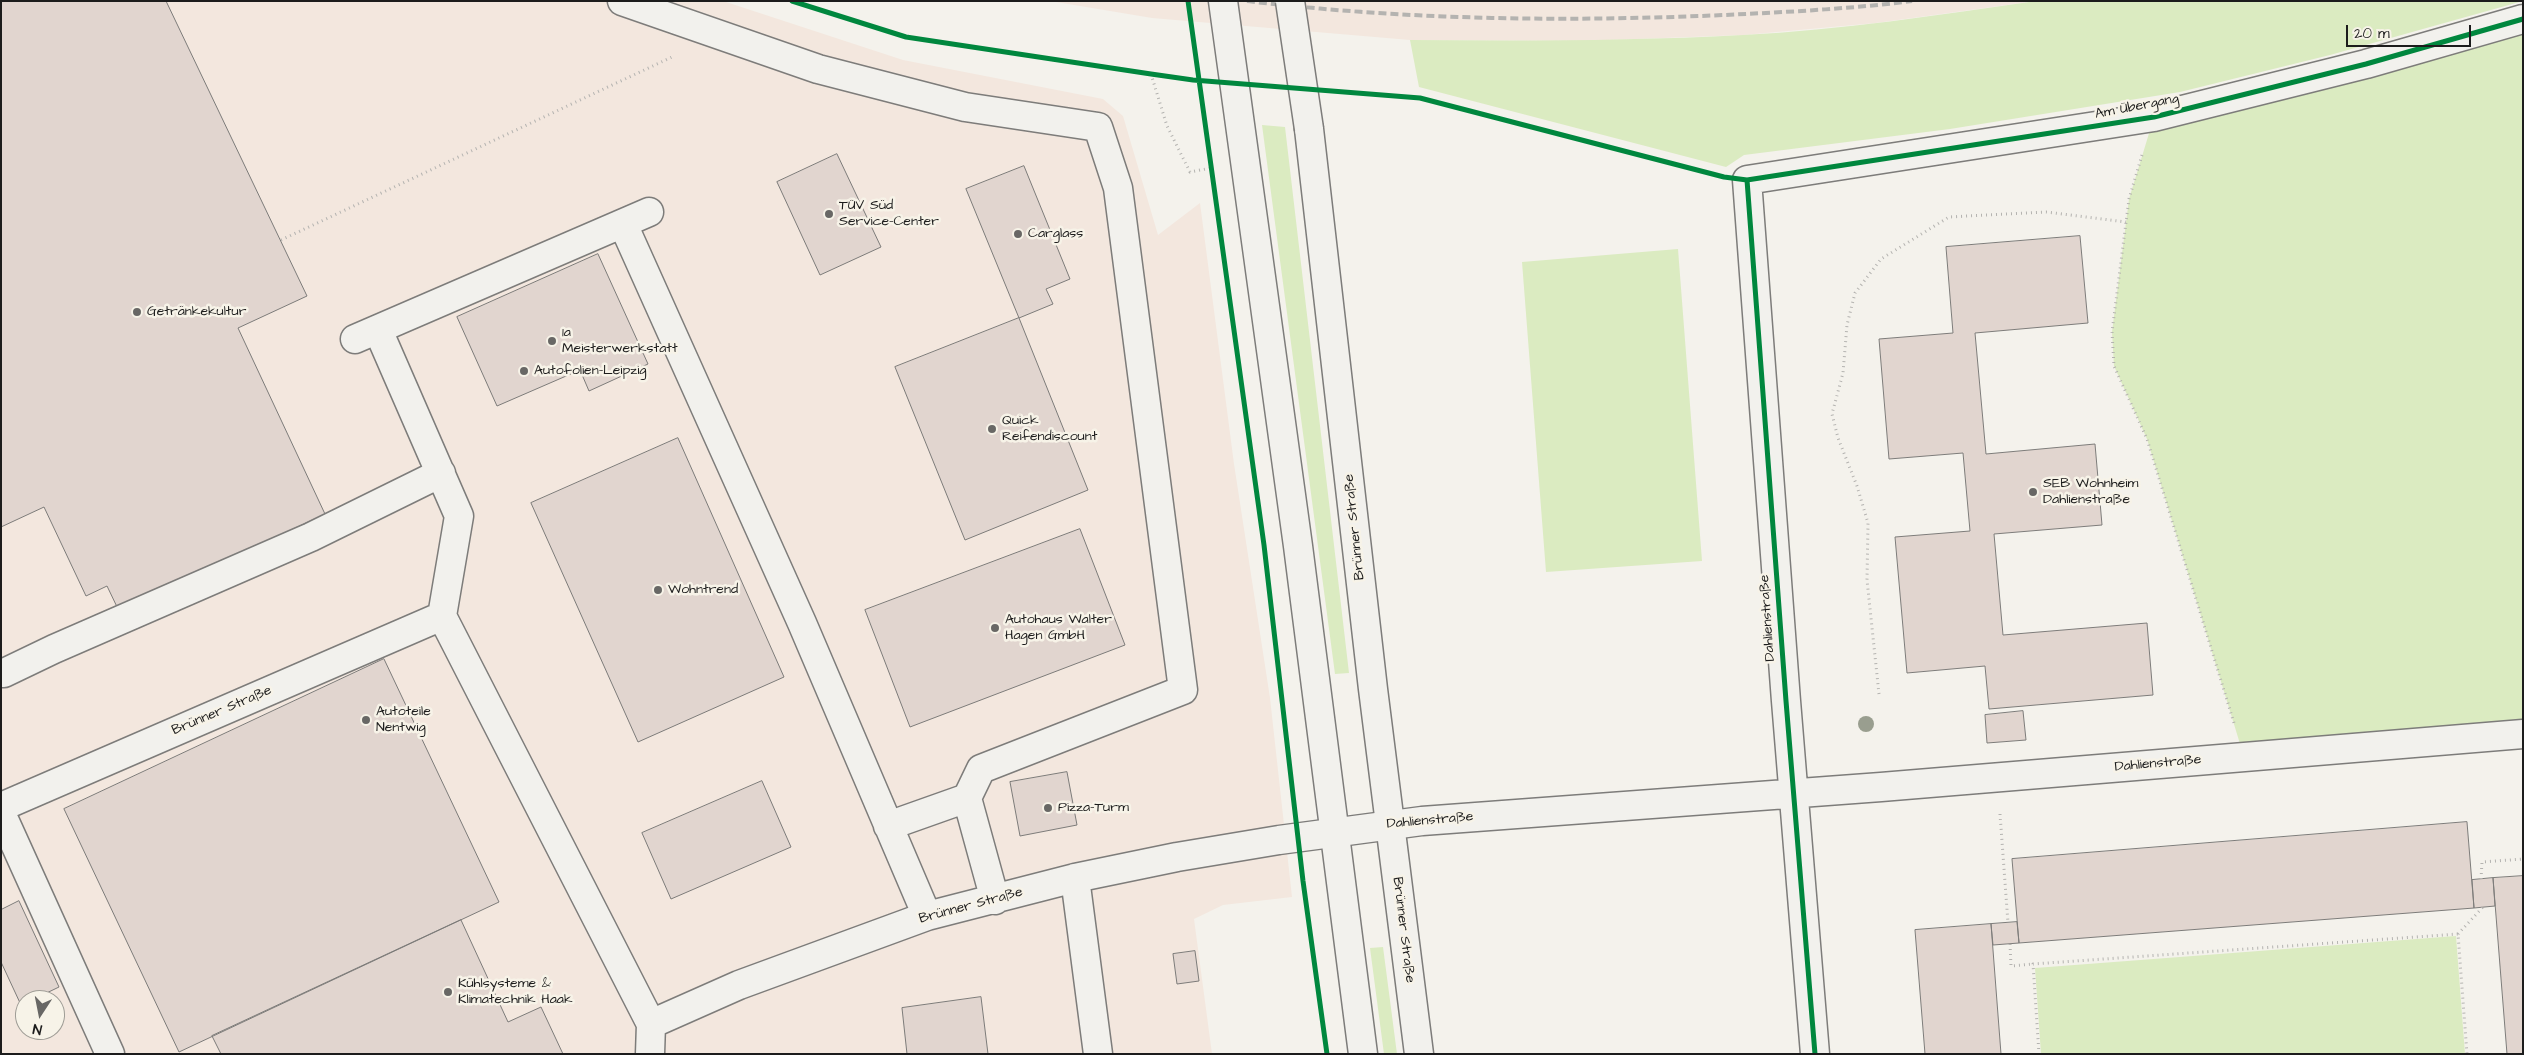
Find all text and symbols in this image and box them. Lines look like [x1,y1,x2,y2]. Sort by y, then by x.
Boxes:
scale bar [2349,15,2474,47]
text: 20 m [2354,23,2390,44]
street label: Am Übergang [2094,91,2180,123]
place label: TÜV Süd Service-Center [839,198,939,230]
marker: TÜV Süd Service-Center [823,208,835,220]
place label: Carglass [1028,226,1083,242]
marker: Carglass [1012,228,1024,240]
place label: Getränkekultur [147,304,246,320]
marker: Getränkekultur [131,306,143,318]
place label: 1a Meisterwerkstatt [562,325,678,358]
marker: 1a Meisterwerkstatt [546,335,558,347]
place label: Autofolien-Leipzig [534,363,646,379]
marker: Autofolien-Leipzig [518,365,530,377]
place label: Quick Reifendiscount [1002,413,1097,446]
marker: Quick Reifendiscount [986,423,998,435]
street label: Brünner Straße [1341,473,1369,581]
place label: SEB Wohnheim Dahlienstraße [2043,476,2138,508]
marker: SEB Wohnheim Dahlienstraße [2027,486,2039,498]
street label: Dahlienstraße [1757,574,1779,662]
place label: Wohntrend [668,582,738,598]
marker: Wohntrend [652,584,664,596]
place label: Autohaus Walter Hagen GmbH [1005,612,1112,644]
marker: Autohaus Walter Hagen GmbH [989,622,1001,634]
street label: Brünner Straße [170,682,274,740]
place label: Autoteile Nentwig [376,704,431,736]
marker: Autoteile Nentwig [360,714,372,726]
street label: Dahlienstraße [2114,752,2202,776]
place label: Pizza-Turm [1058,800,1129,816]
marker: Pizza-Turm [1042,802,1054,814]
street label: Dahlienstraße [1386,809,1474,833]
street label: Brünner Straße [1388,876,1418,984]
street label: Brünner Straße [917,884,1025,928]
place label: Kühlsysteme & Klimatechnik Haak [458,976,572,1009]
marker: Kühlsysteme & Klimatechnik Haak [442,986,454,998]
north arrow [15,990,65,1040]
text: N [31,1018,44,1039]

